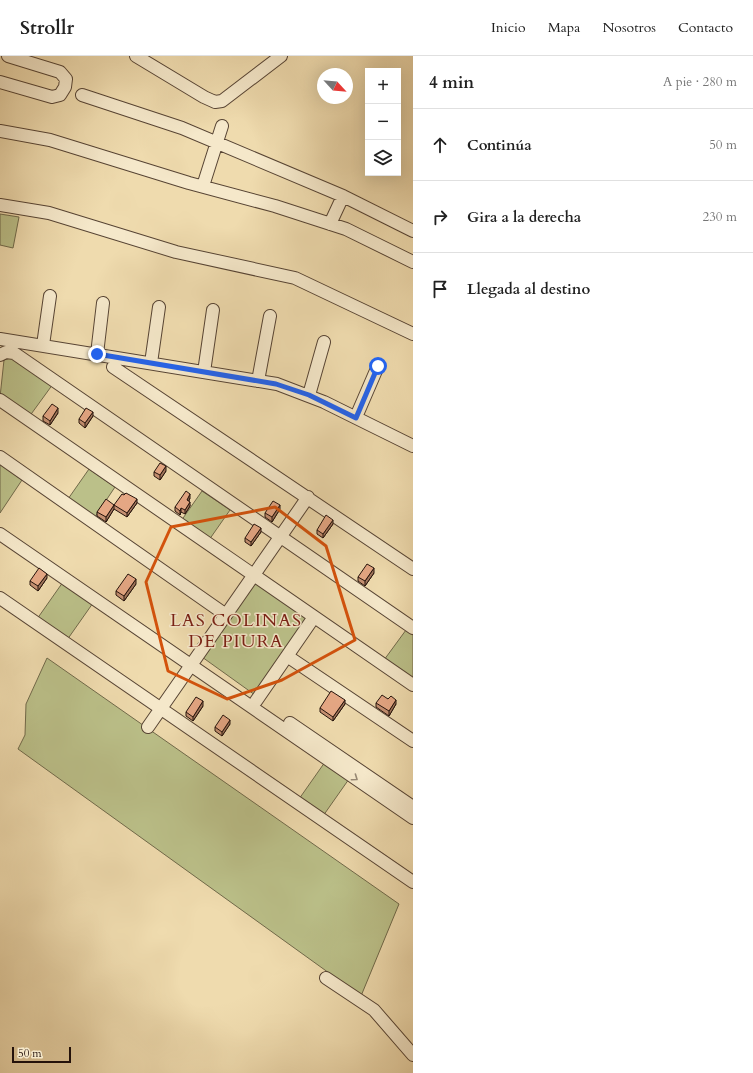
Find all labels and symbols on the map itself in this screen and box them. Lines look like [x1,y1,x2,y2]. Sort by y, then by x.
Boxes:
north arrow [317,68,353,104]
route end [88,345,106,363]
route start [369,357,387,375]
district label: LAS COLINAS DE PIURA [170,608,302,654]
one-way arrow [351,773,358,781]
scale bar [12,1045,71,1064]

